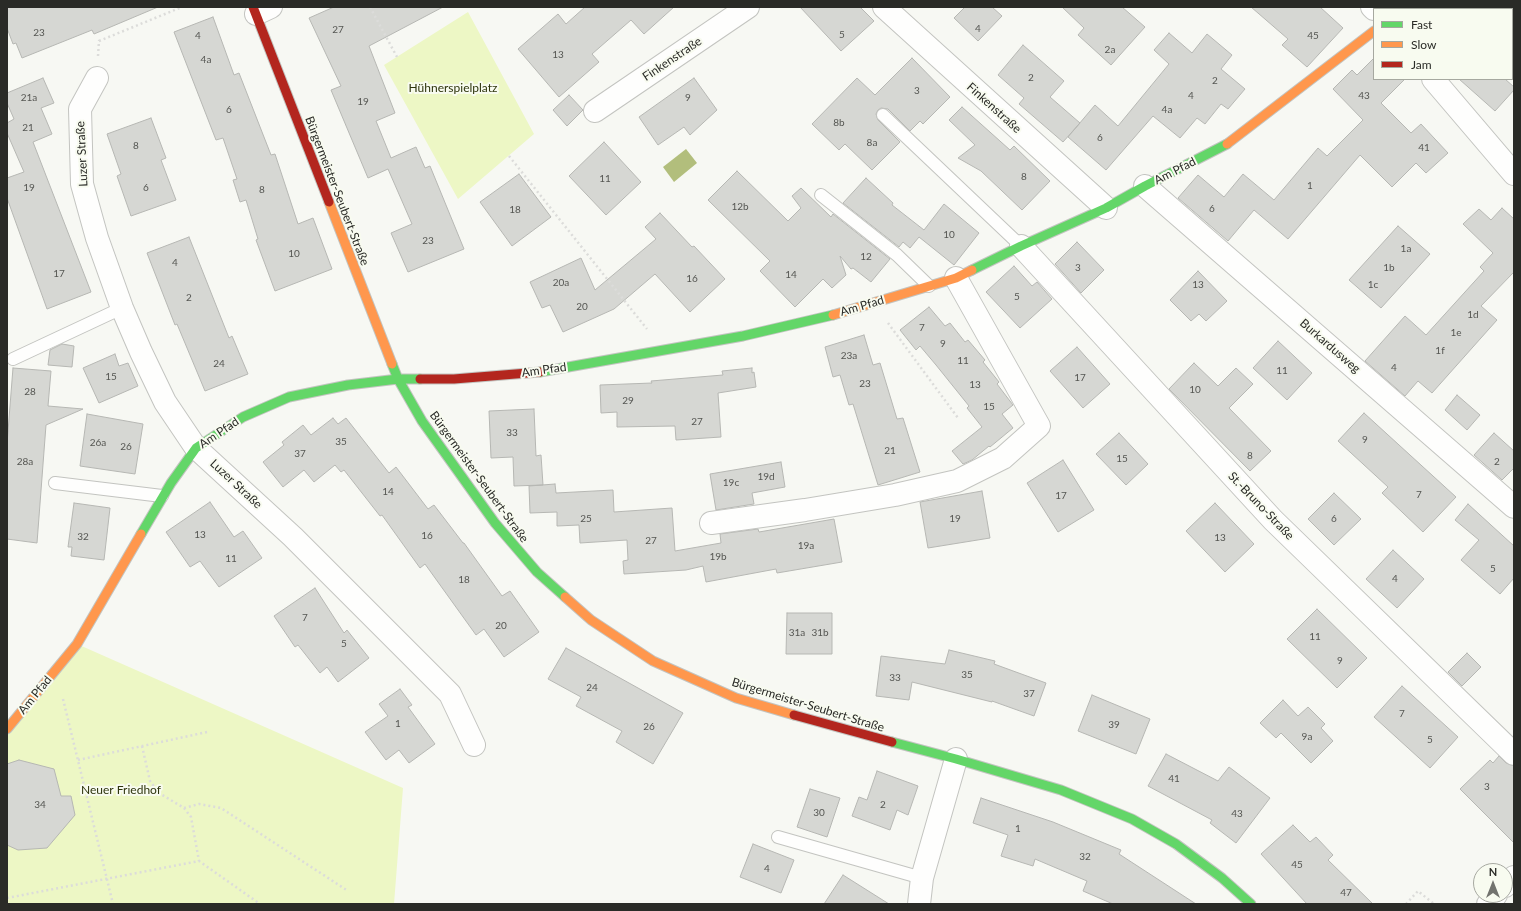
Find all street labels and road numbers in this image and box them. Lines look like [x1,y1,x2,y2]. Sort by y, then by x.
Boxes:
street label: Finkenstraße [640,34,704,84]
street label: Finkenstraße [964,80,1024,136]
street label: Bürgermeister-Seubert-Straße [302,114,372,268]
street label: Luzer Straße [73,121,91,187]
street label: Am Pfad [1152,154,1198,188]
street label: Am Pfad [838,293,886,319]
street label: Burkardusweg [1297,316,1363,376]
street label: Am Pfad [521,360,567,380]
street label: Bürgermeister-Seubert-Straße [427,409,531,545]
street label: Am Pfad [196,414,242,452]
street label: Luzer Straße [207,456,265,512]
street label: St.-Bruno-Straße [1225,469,1297,543]
street label: Am Pfad [15,673,55,717]
street label: Bürgermeister-Seubert-Straße [730,675,886,735]

